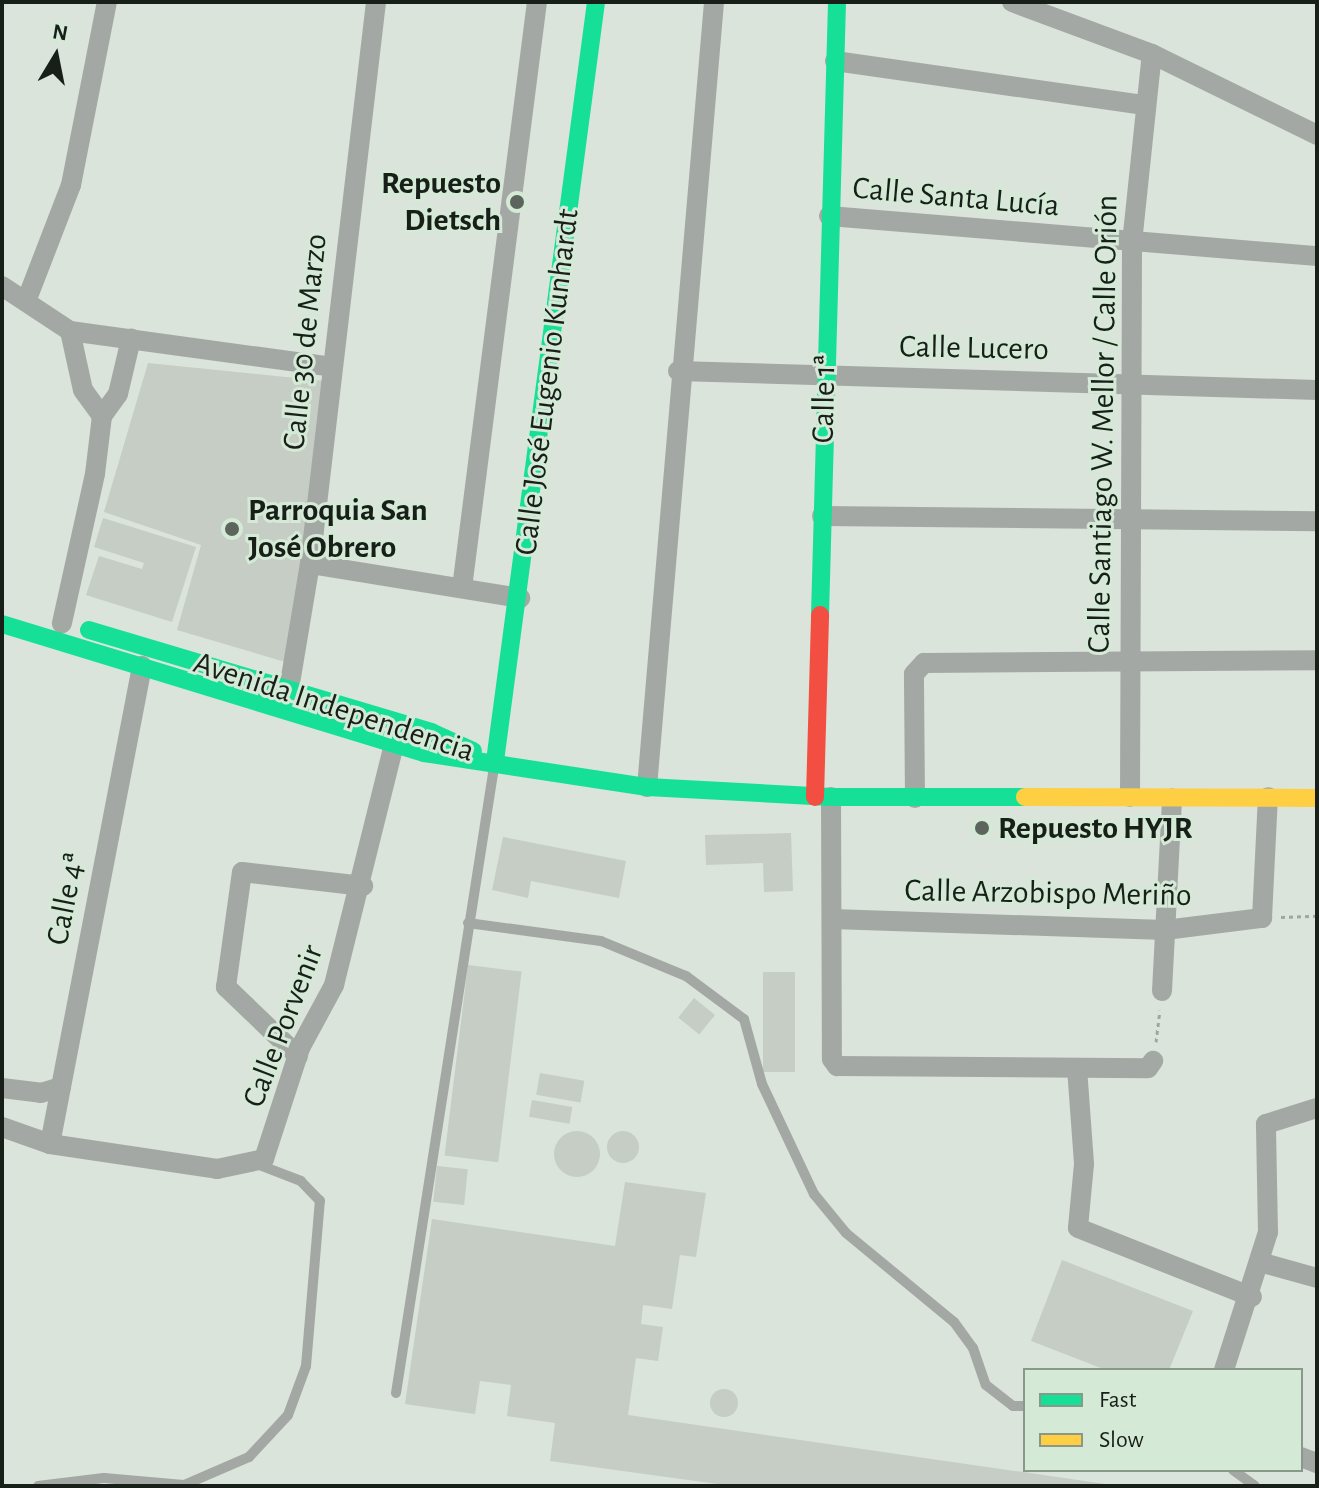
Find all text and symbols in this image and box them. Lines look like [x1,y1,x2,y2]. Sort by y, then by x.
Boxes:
north arrow [16,16,96,96]
text: N [51,20,70,45]
place label: Repuesto Dietsch [381,165,501,240]
street label: Calle Santa Lucía [851,169,1061,225]
marker: Repuesto Dietsch [508,193,526,211]
street label: Calle Santiago W. Mellor / Calle Orión [1080,194,1126,654]
street label: Calle José Eugenio Kunhardt [507,207,587,557]
street label: Calle 30 de Marzo [275,232,335,452]
street label: Calle Lucero [899,327,1049,369]
street label: Calle 1ª [804,354,844,444]
place label: Parroquia San José Obrero [248,492,428,567]
marker: Parroquia San José Obrero [223,520,241,538]
street label: Avenida Independencia [189,643,479,771]
place label: Repuesto HYJR [998,809,1193,847]
marker: Repuesto HYJR [973,819,991,837]
street label: Calle 4ª [38,850,94,948]
street label: Calle Arzobispo Meriño [904,871,1192,915]
street label: Calle Porvenir [234,939,332,1113]
legend [1023,1368,1303,1472]
text: Fast [1099,1388,1136,1412]
text: Slow [1099,1428,1144,1452]

